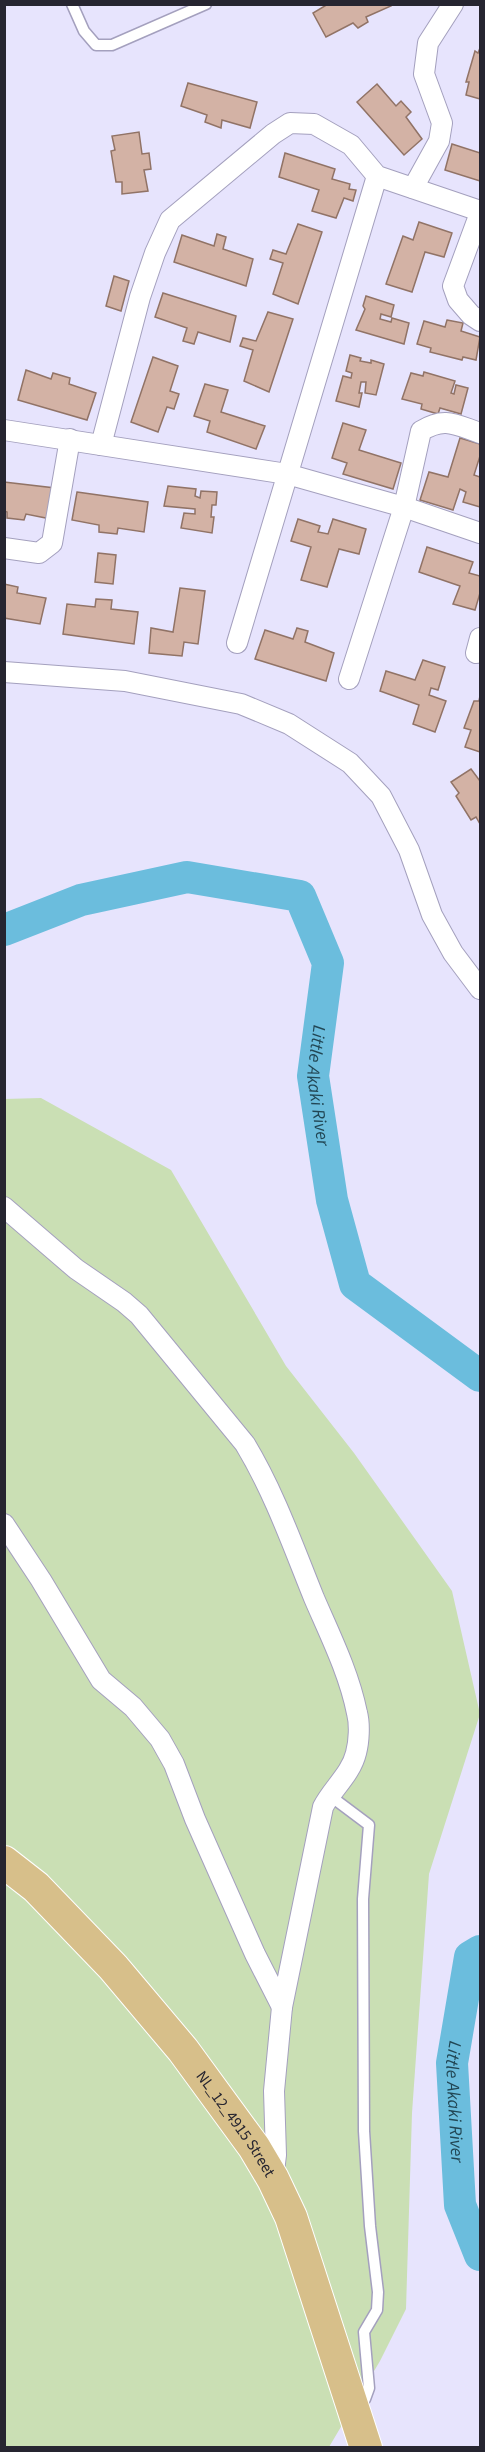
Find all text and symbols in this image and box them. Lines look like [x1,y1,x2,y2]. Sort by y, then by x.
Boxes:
water label: Little Akaki River [301,1024,336,1148]
water label: Little Akaki River [439,2039,470,2164]
street label: NL_12_4915 Street [191,2066,281,2182]

